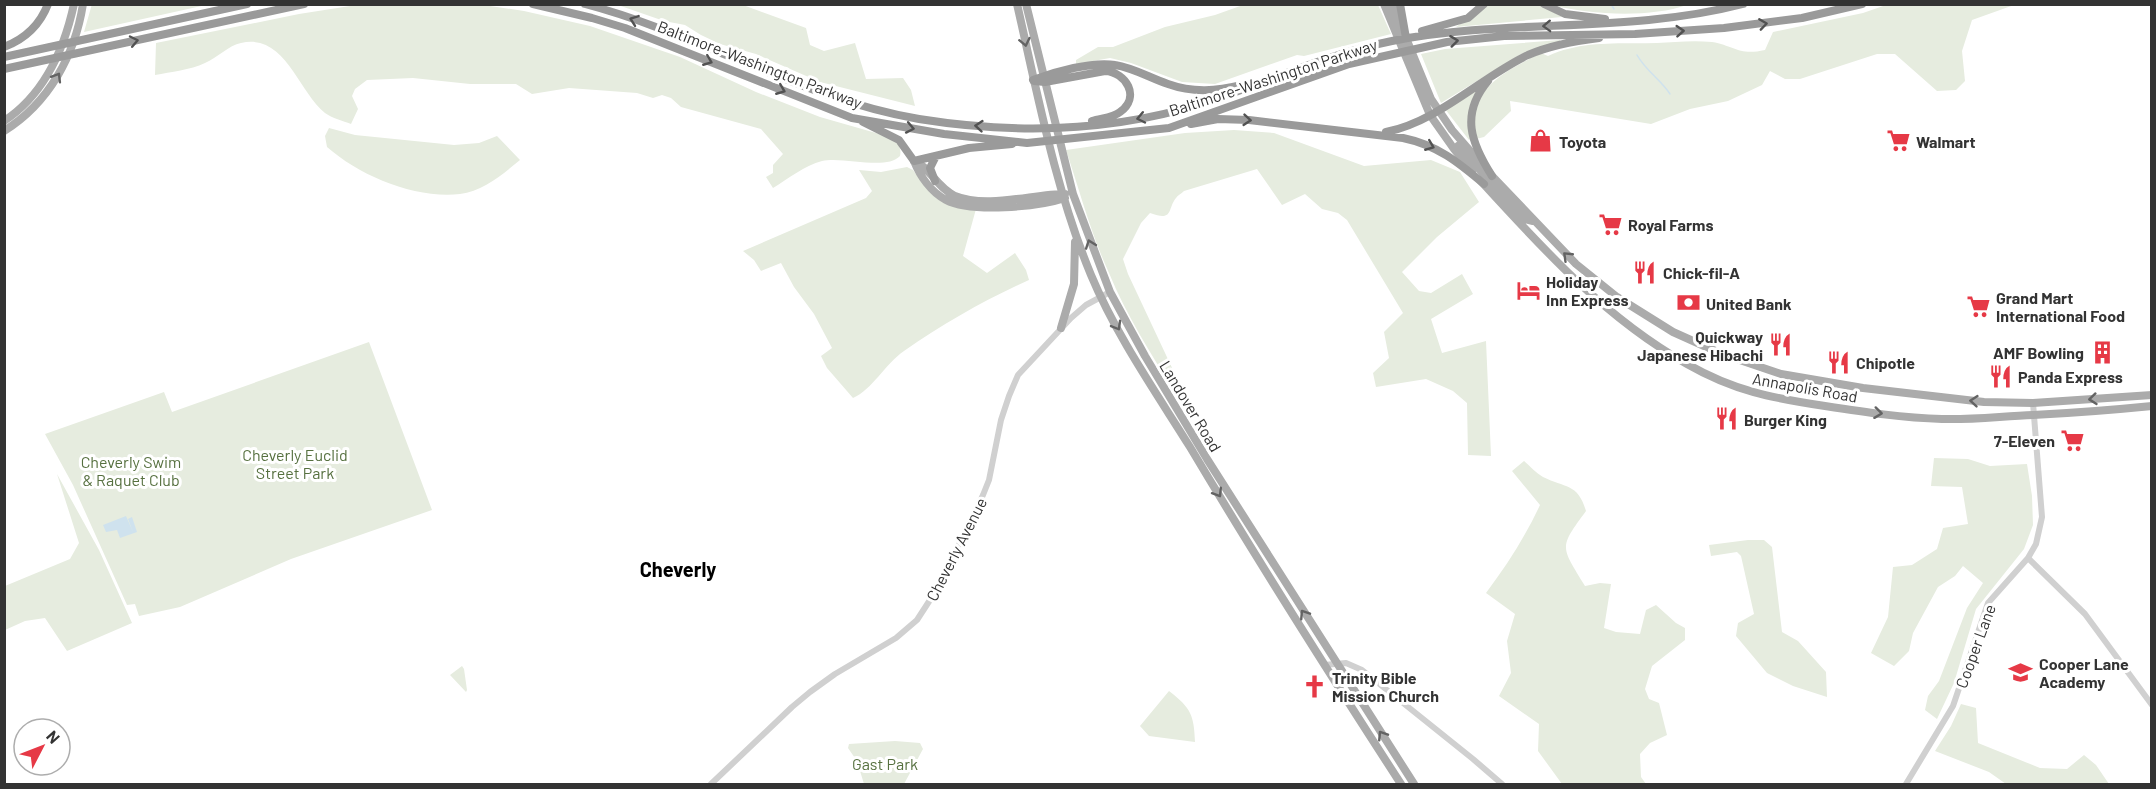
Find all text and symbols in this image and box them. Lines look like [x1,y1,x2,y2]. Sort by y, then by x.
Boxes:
one-way arrow [629,14,640,27]
street label: Baltimore-Washington Parkway [655,16,866,112]
one-way arrow [1758,18,1768,31]
one-way arrow [1542,19,1551,32]
one-way arrow [1675,25,1684,38]
street label: Baltimore-Washington Parkway [1167,34,1380,120]
one-way arrow [129,35,139,48]
one-way arrow [1449,36,1458,48]
one-way arrow [1018,37,1031,47]
one-way arrow [702,54,713,66]
one-way arrow [49,73,61,83]
one-way arrow [775,83,786,95]
one-way arrow [1136,111,1146,124]
one-way arrow [1243,113,1252,126]
one-way arrow [974,120,983,133]
one-way arrow [904,121,914,134]
shop icon: Toyota [1528,128,1554,154]
supermarket icon: Walmart [1885,128,1911,154]
place label: Toyota [1559,132,1606,151]
place label: Walmart [1916,132,1976,151]
one-way arrow [1423,139,1434,151]
supermarket icon: Royal Farms [1597,211,1623,237]
place label: Royal Farms [1628,215,1714,234]
one-way arrow [1085,239,1098,249]
one-way arrow [1564,252,1575,263]
restaurant icon: Chick-fil-A [1632,259,1658,285]
place label: Chick-fil-A [1663,263,1740,282]
place label: Holiday Inn Express [1546,272,1628,309]
hotel icon: Holiday Inn Express [1515,277,1541,303]
place label: Grand Mart International Food [1996,288,2125,325]
bank icon: United Bank [1675,290,1701,316]
supermarket icon: Grand Mart International Food [1965,293,1991,319]
place label: United Bank [1706,294,1792,313]
one-way arrow [1109,320,1121,330]
place label: Quickway Japanese Hibachi [1637,327,1763,364]
restaurant icon: Quickway Japanese Hibachi [1768,332,1794,358]
building icon: AMF Bowling [2089,339,2115,365]
place label: AMF Bowling [1993,343,2084,362]
restaurant icon: Chipotle [1825,349,1851,375]
place label: Chipotle [1856,353,1915,372]
street label: Landover Road [1156,357,1226,455]
restaurant icon: Panda Express [1987,363,2013,389]
place label: Panda Express [2018,367,2123,386]
street label: Annapolis Road [1751,368,1859,406]
one-way arrow [2089,392,2098,405]
one-way arrow [1970,395,1979,408]
restaurant icon: Burger King [1713,406,1739,432]
one-way arrow [1874,407,1883,419]
place label: Burger King [1744,410,1827,429]
supermarket icon: 7-Eleven [2060,427,2086,453]
place label: 7-Eleven [1994,431,2055,450]
park label: Cheverly Euclid Street Park [242,445,348,482]
park label: Cheverly Swim & Raquet Club [81,452,181,489]
one-way arrow [1210,487,1222,497]
street label: Cheverly Avenue [922,494,990,604]
district label: Cheverly [640,557,716,581]
street label: Cooper Lane [1951,602,1999,690]
one-way arrow [1300,609,1311,620]
place label: Cooper Lane Academy [2039,654,2129,691]
school or university icon: Cooper Lane Academy [2008,659,2034,685]
place label: Trinity Bible Mission Church [1332,668,1439,705]
church icon: Trinity Bible Mission Church [1301,673,1327,699]
north arrow [12,717,72,777]
text: N [43,726,64,747]
one-way arrow [1378,731,1390,741]
park label: Gast Park [852,754,918,773]

